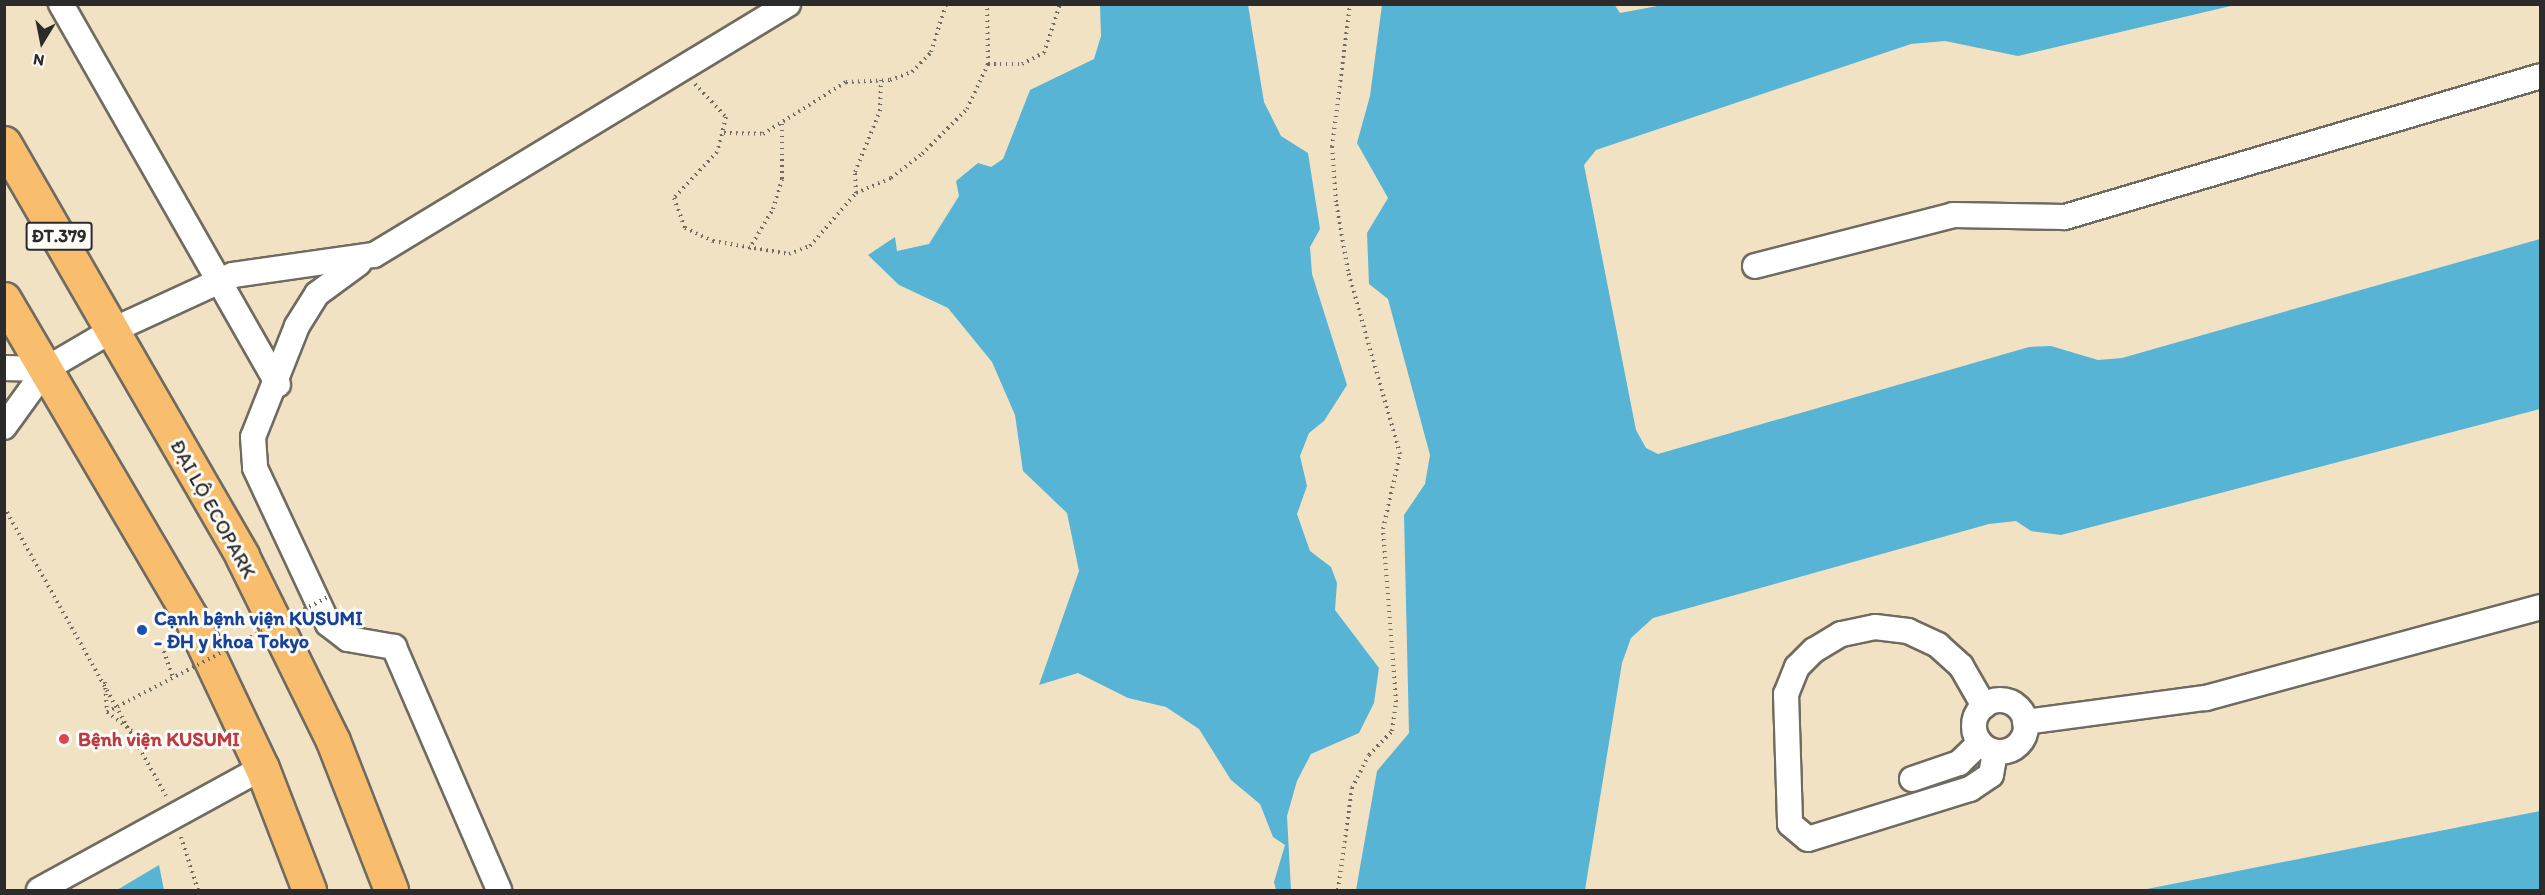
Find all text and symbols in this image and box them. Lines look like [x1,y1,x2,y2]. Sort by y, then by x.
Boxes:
north arrow [12,12,72,72]
text: N [32,50,46,71]
road number: ĐT.379 [25,221,94,251]
street label: ĐẠI LỘ ECOPARK [165,436,261,582]
place label: Cạnh bệnh viện KUSUMI - ĐH y khoa Tokyo [154,606,363,653]
marker: Cạnh bệnh viện KUSUMI - ĐH y khoa Tokyo [135,623,149,637]
place label: Bệnh viện KUSUMI [78,727,240,751]
marker: Bệnh viện KUSUMI [55,730,73,748]

